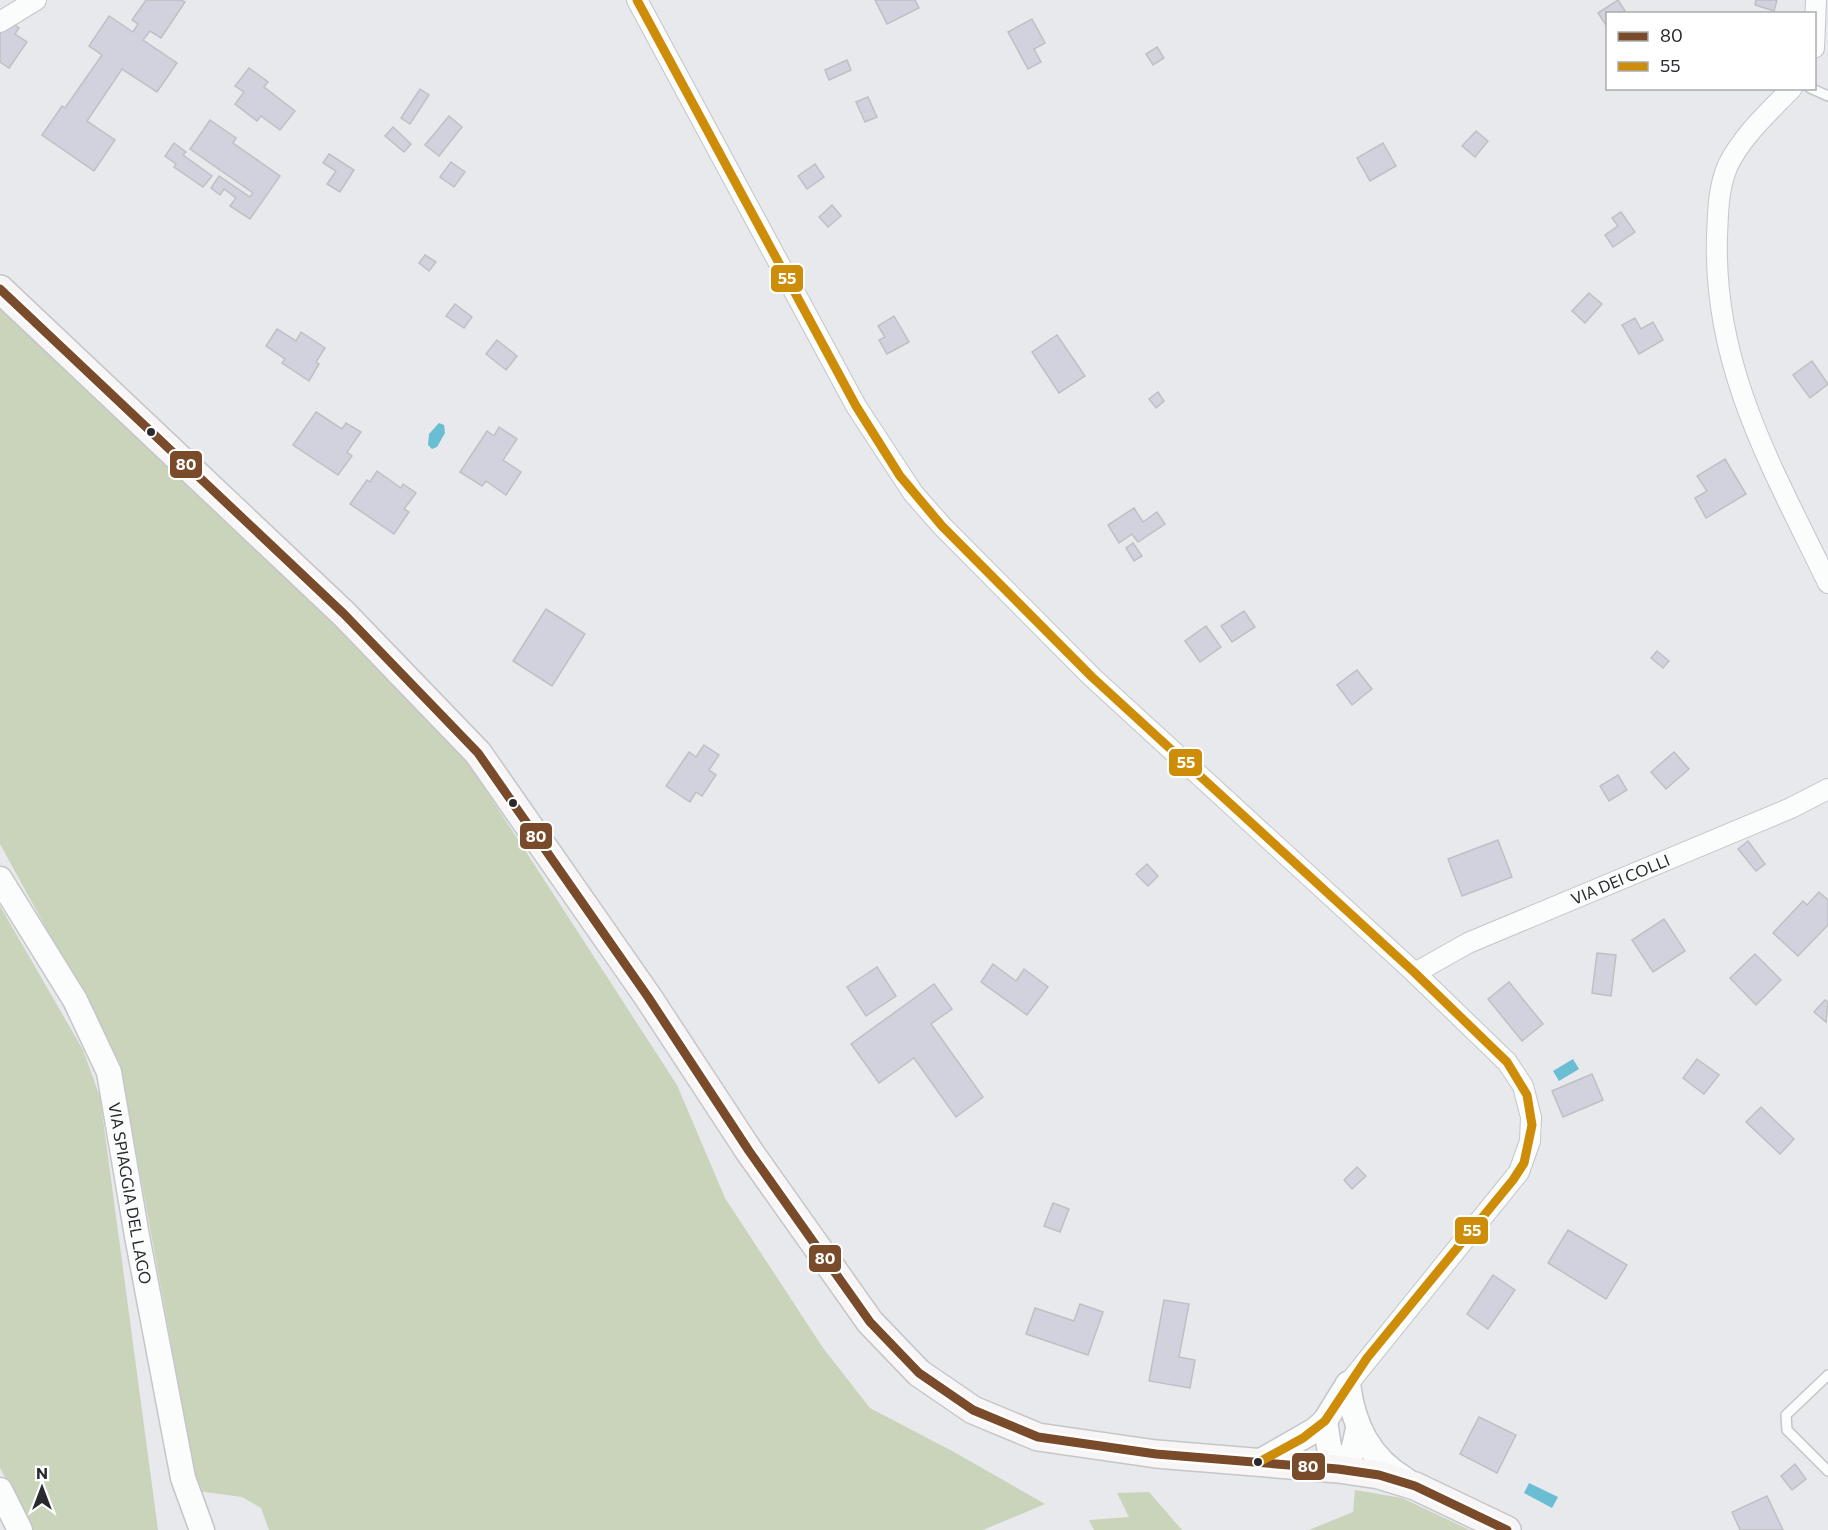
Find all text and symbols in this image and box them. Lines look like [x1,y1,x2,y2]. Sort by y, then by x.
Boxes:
legend [1606,12,1816,90]
text: 80 [1660,24,1683,46]
text: 55 [1660,54,1681,76]
line badge: 55 [770,264,804,293]
text: 55 [778,268,796,287]
unlabelled marker [145,426,157,438]
line badge: 80 [169,450,203,479]
text: 80 [176,454,196,473]
line badge: 55 [1168,748,1203,777]
text: 55 [1177,752,1195,771]
unlabelled marker [507,797,519,809]
line badge: 80 [519,822,553,850]
text: 80 [526,826,546,845]
street label: VIA DEI COLLI [1568,850,1672,908]
street label: VIA SPIAGGIA DEL LAGO [105,1101,156,1286]
line badge: 55 [1454,1216,1489,1245]
text: 55 [1463,1220,1481,1239]
line badge: 80 [808,1244,842,1273]
text: 80 [815,1248,835,1267]
line badge: 80 [1291,1452,1326,1481]
unlabelled marker [1252,1456,1264,1468]
text: 80 [1298,1456,1318,1475]
north arrow [12,1458,72,1518]
text: N [36,1463,48,1482]

